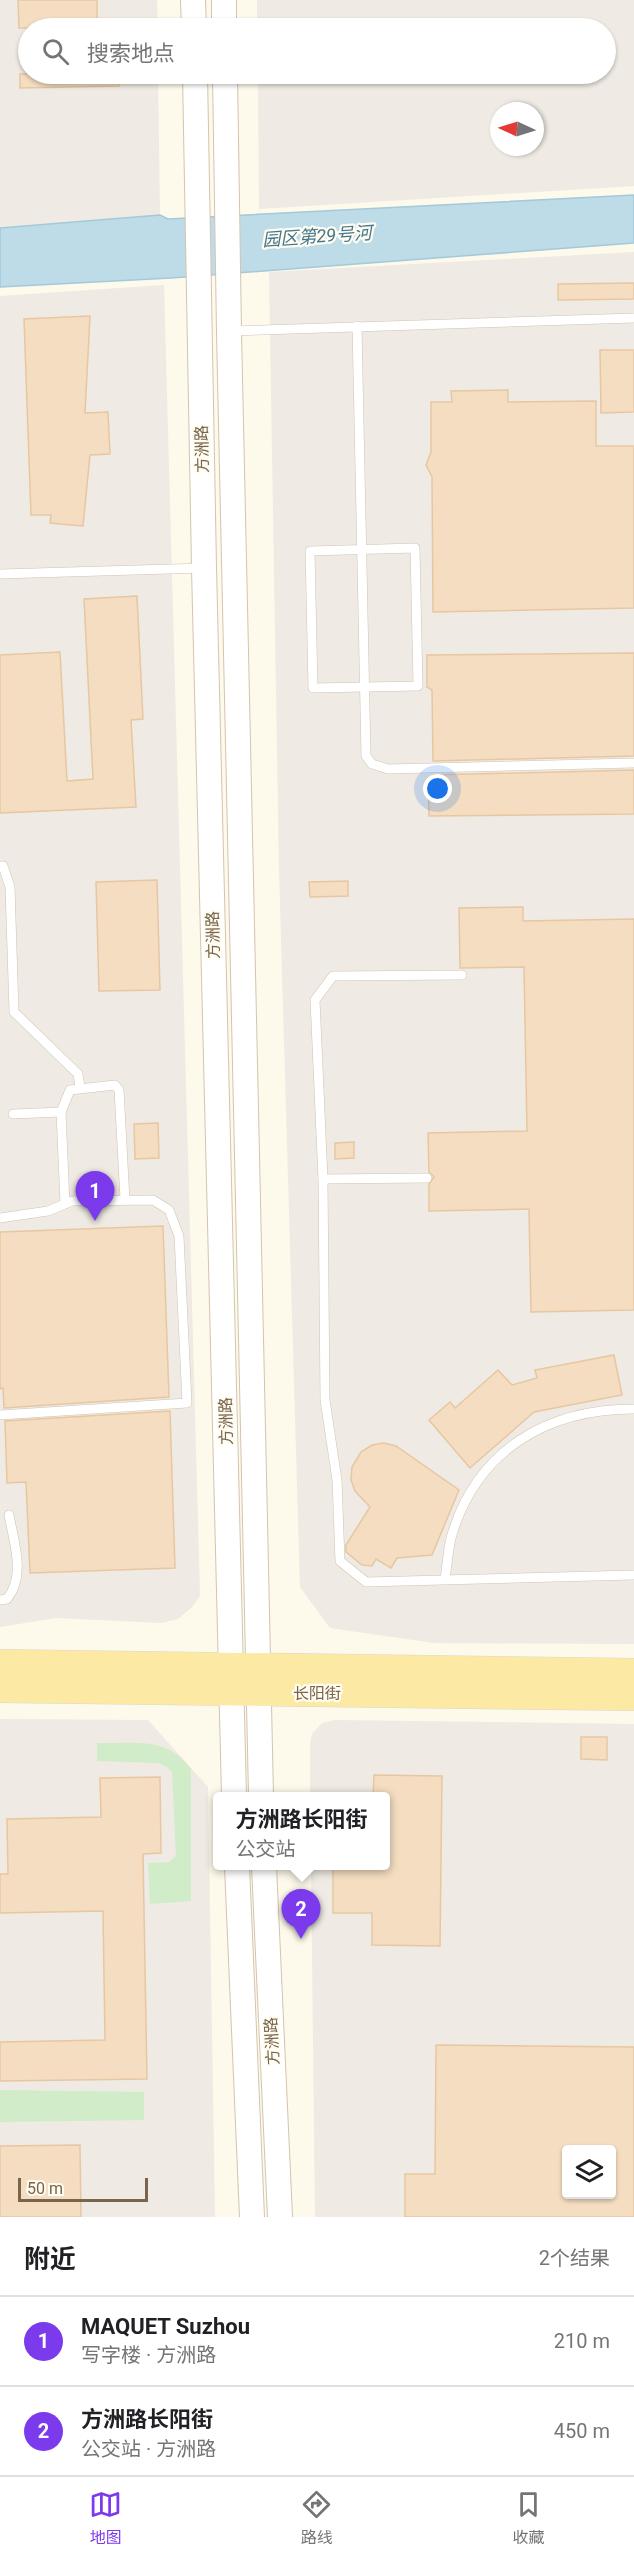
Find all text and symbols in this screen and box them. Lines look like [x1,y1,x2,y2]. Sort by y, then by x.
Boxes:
search box [18,18,616,84]
icon: search [39,35,72,68]
text: 搜索地点 [87,41,175,66]
north arrow [490,102,544,156]
water label: 园区第29号河 [262,221,375,250]
street label: 方洲路 [192,425,212,473]
your location [423,774,452,803]
street label: 方洲路 [203,911,223,959]
pin: 1 [76,1172,115,1221]
street label: 方洲路 [216,1397,236,1445]
street label: 长阳街 [293,1684,341,1703]
popup [213,1792,390,1870]
text: 方洲路长阳街 [235,1807,368,1832]
text: 公交站 [235,1837,295,1861]
pin: 2 [282,1890,320,1939]
street label: 方洲路 [261,2017,283,2065]
map controls [562,2145,616,2199]
button: layers [562,2145,616,2199]
scale bar [18,2175,148,2202]
text: 50 m [27,2179,63,2198]
text: 附近 [24,2244,76,2274]
text: 2个结果 [539,2246,610,2270]
text: MAQUET Suzhou [81,2314,250,2339]
text: 1 [38,2329,49,2353]
text: 210 m [554,2329,610,2353]
text: 写字楼 · 方洲路 [81,2343,216,2367]
text: 方洲路长阳街 [81,2407,213,2432]
text: 2 [38,2419,49,2443]
text: 450 m [554,2419,610,2443]
text: 公交站 · 方洲路 [81,2437,216,2461]
tab: 地图 [89,2488,122,2548]
tab: 路线 [300,2488,333,2548]
tab: 收藏 [512,2488,545,2548]

